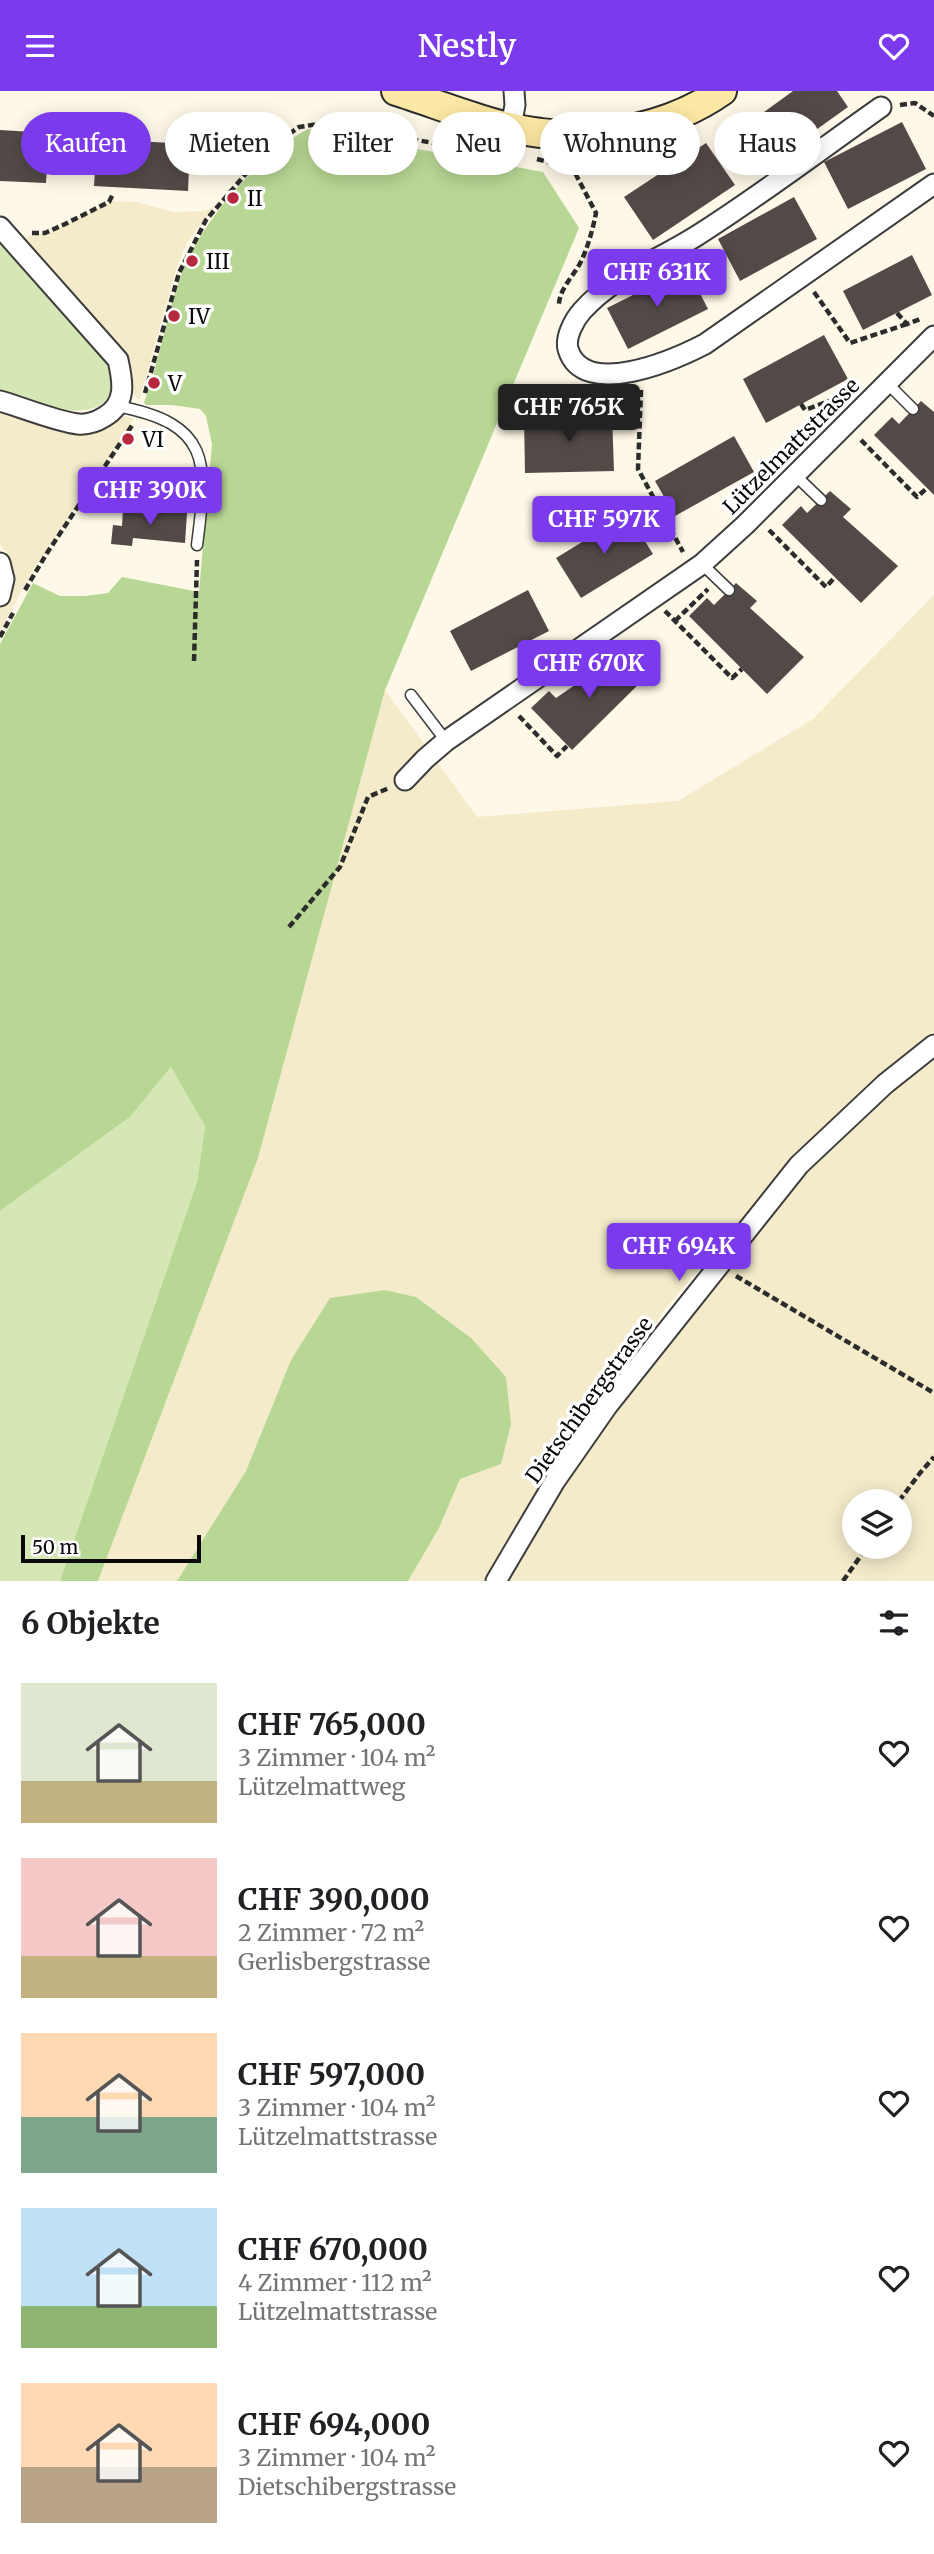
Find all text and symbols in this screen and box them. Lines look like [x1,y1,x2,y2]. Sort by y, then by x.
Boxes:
text: Nestly [418,26,516,66]
icon: menu [21,27,59,65]
icon: heart [875,27,913,65]
chip: Kaufen [21,112,151,175]
chip: Mieten [165,112,294,175]
chip: Filter [308,112,418,175]
chip: Neu [432,112,526,175]
chip: Wohnung [540,112,700,175]
chip: Haus [714,112,821,175]
place label: II [247,185,263,212]
marker: II [225,190,241,206]
place label: III [206,248,230,275]
pin: CHF 631K [585,249,729,309]
marker: III [184,253,200,269]
text: CHF 631K [604,257,710,286]
place label: IV [188,303,211,330]
marker: IV [166,308,182,324]
place label: V [167,370,183,397]
street label: Lützelmattstrasse [717,372,865,520]
marker: V [146,375,162,391]
pin: CHF 765K [497,385,641,444]
text: CHF 765K [514,392,624,421]
place label: VI [141,426,164,453]
marker: VI [120,431,136,447]
pin: CHF 390K [78,467,222,527]
text: CHF 390K [94,475,206,504]
pin: CHF 597K [532,497,676,556]
text: CHF 597K [548,504,660,533]
pin: CHF 670K [517,641,661,700]
text: CHF 670K [533,648,645,677]
pin: CHF 694K [607,1223,751,1283]
text: CHF 694K [623,1231,735,1260]
street label: Dietschibergstrasse [519,1311,659,1489]
map controls [842,1489,912,1559]
button: layers [842,1489,912,1559]
scale bar [21,1532,201,1564]
text: 50 m [32,1535,78,1559]
text: 6 Objekte [21,1604,160,1642]
icon: filters [875,1604,913,1642]
text: CHF 765,000 [238,1705,426,1743]
icon: home [77,1711,161,1795]
icon: heart [875,1734,913,1772]
text: 3 Zimmer · 104 m² [238,1743,435,1772]
text: Lützelmattweg [238,1772,405,1801]
text: CHF 390,000 [238,1880,430,1918]
icon: home [77,1886,161,1970]
icon: heart [875,1909,913,1947]
text: 2 Zimmer · 72 m² [238,1918,424,1947]
text: Gerlisbergstrasse [238,1947,430,1976]
text: CHF 597,000 [238,2055,425,2093]
icon: home [77,2061,161,2145]
icon: heart [875,2084,913,2122]
text: 3 Zimmer · 104 m² [238,2093,435,2122]
text: Lützelmattstrasse [238,2122,437,2151]
text: CHF 670,000 [238,2230,428,2268]
icon: home [77,2236,161,2320]
icon: heart [875,2259,913,2297]
text: 4 Zimmer · 112 m² [238,2268,432,2297]
text: Lützelmattstrasse [238,2297,437,2326]
text: CHF 694,000 [238,2405,430,2443]
icon: home [77,2411,161,2495]
icon: heart [875,2434,913,2472]
text: 3 Zimmer · 104 m² [238,2443,435,2472]
text: Dietschibergstrasse [238,2472,456,2501]

